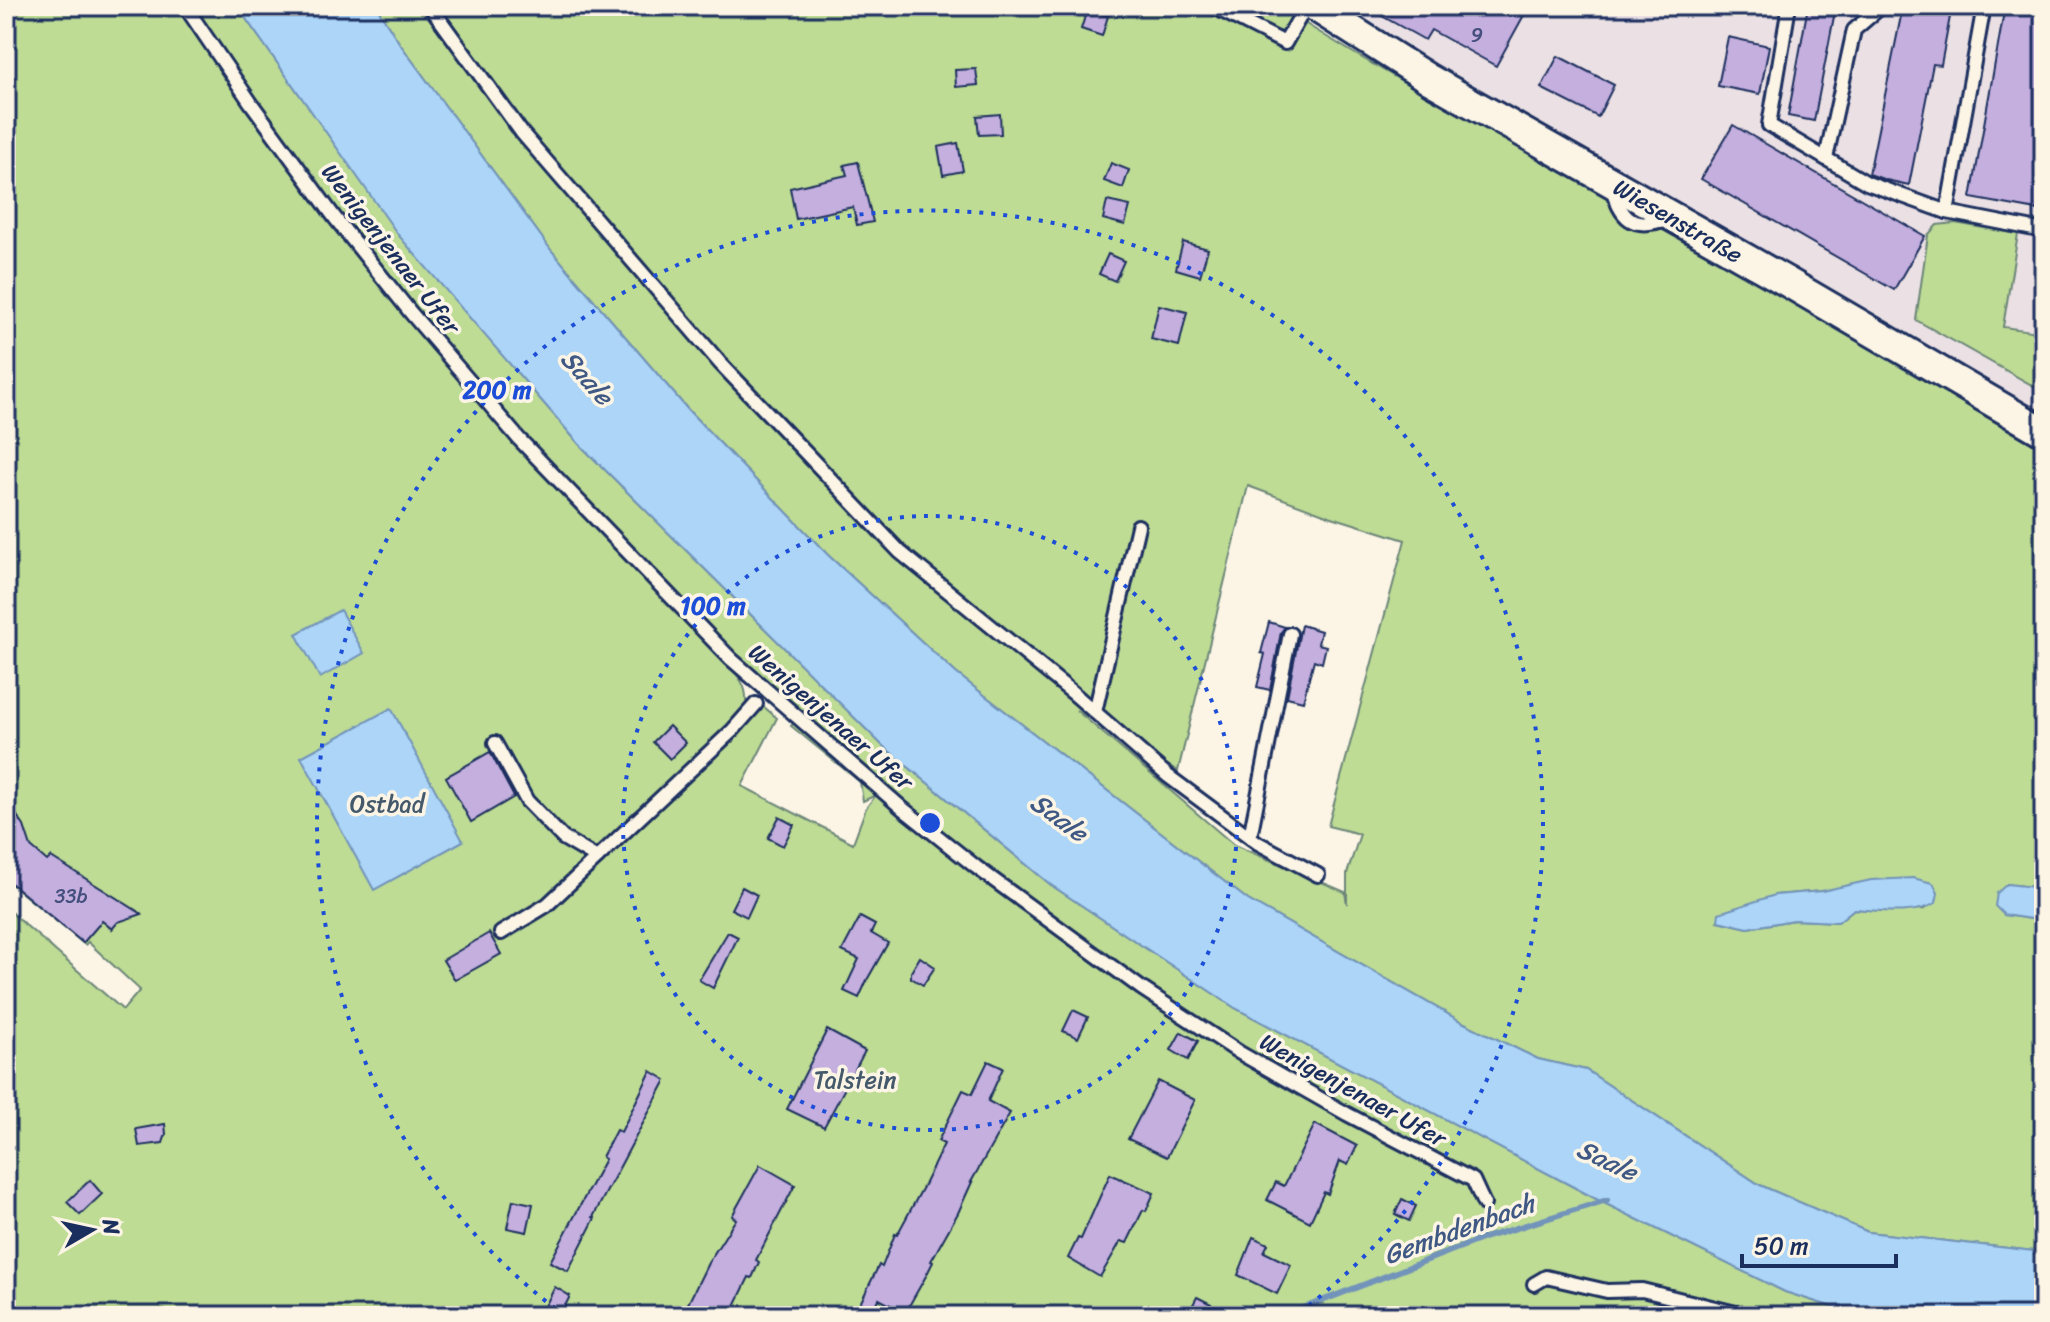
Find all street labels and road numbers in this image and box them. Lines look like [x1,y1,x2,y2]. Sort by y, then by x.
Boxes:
street label: Wenigenjenaer Ufer [310,154,473,346]
street label: Wiesenstraße [1605,167,1751,275]
street label: Wenigenjenaer Ufer [739,633,925,803]
street label: Wenigenjenaer Ufer [1252,1021,1456,1160]

